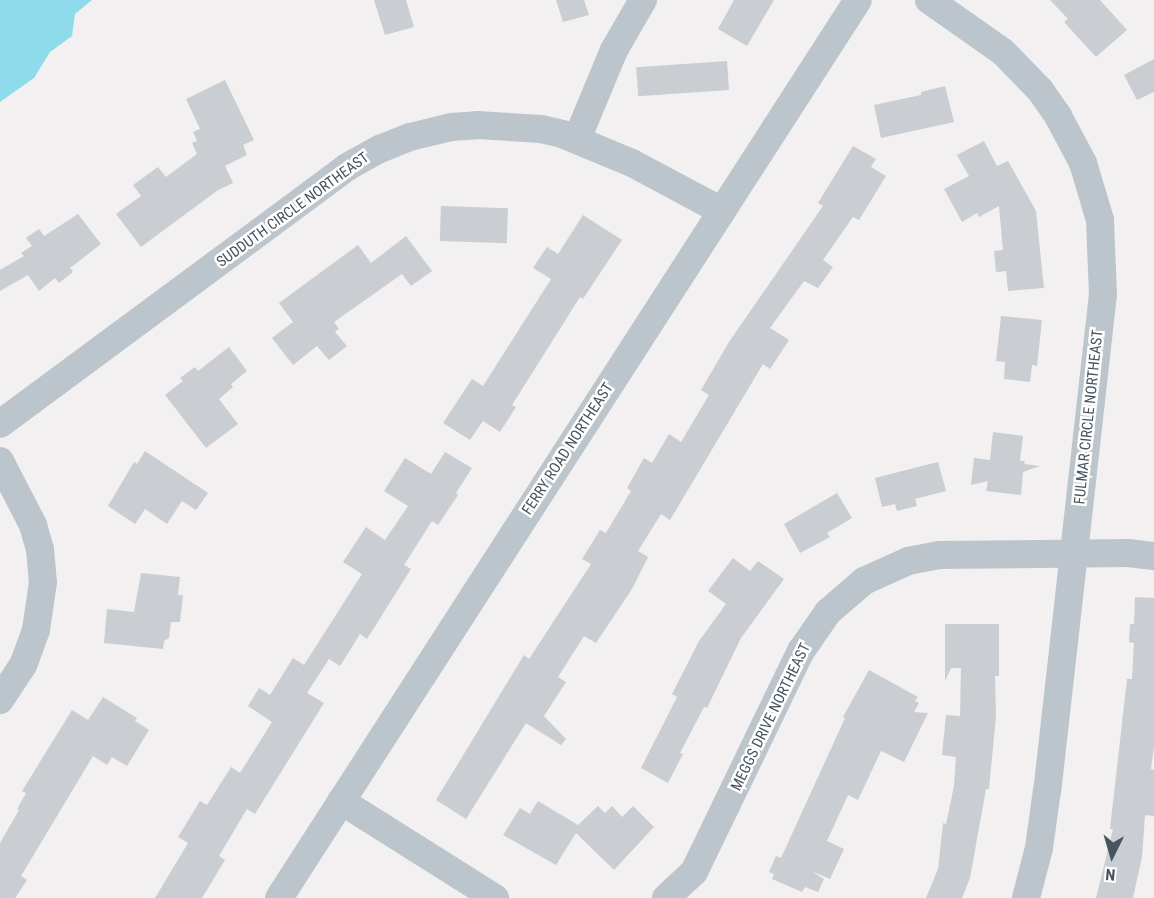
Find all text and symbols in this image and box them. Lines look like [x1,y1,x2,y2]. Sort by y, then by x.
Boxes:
street label: SUDDUTH CIRCLE NORTHEAST [213,149,373,271]
street label: FULMAR CIRCLE NORTHEAST [1071,329,1107,505]
street label: FERRY ROAD NORTHEAST [519,380,617,518]
street label: MEGGS DRIVE NORTHEAST [727,640,815,794]
north arrow [1082,826,1142,886]
text: N [1105,865,1116,884]

